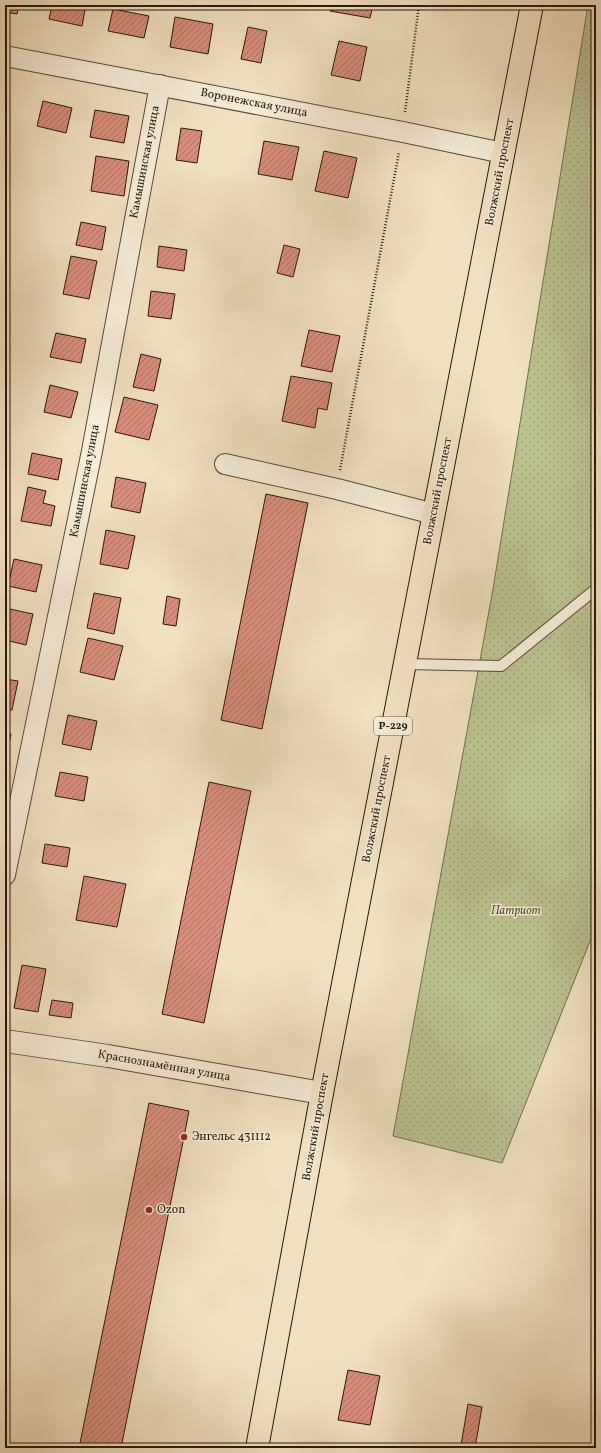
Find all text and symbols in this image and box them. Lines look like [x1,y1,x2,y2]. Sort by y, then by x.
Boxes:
street label: Воронежская улица [199,85,309,121]
street label: Камышинская улица [126,104,164,220]
street label: Волжский проспект [482,117,518,227]
street label: Камышинская улица [66,423,104,539]
street label: Волжский проспект [420,436,456,546]
road number: Р-229 [374,717,412,735]
street label: Волжский проспект [359,754,395,864]
park label: Патриот [491,903,541,919]
street label: Краснознамённая улица [96,1046,232,1086]
street label: Волжский проспект [299,1072,333,1182]
place label: Энгельс 431112 [192,1129,271,1145]
marker: Энгельс 431112 [179,1132,189,1142]
place label: Ozon [157,1202,185,1218]
marker: Ozon [144,1205,154,1215]

